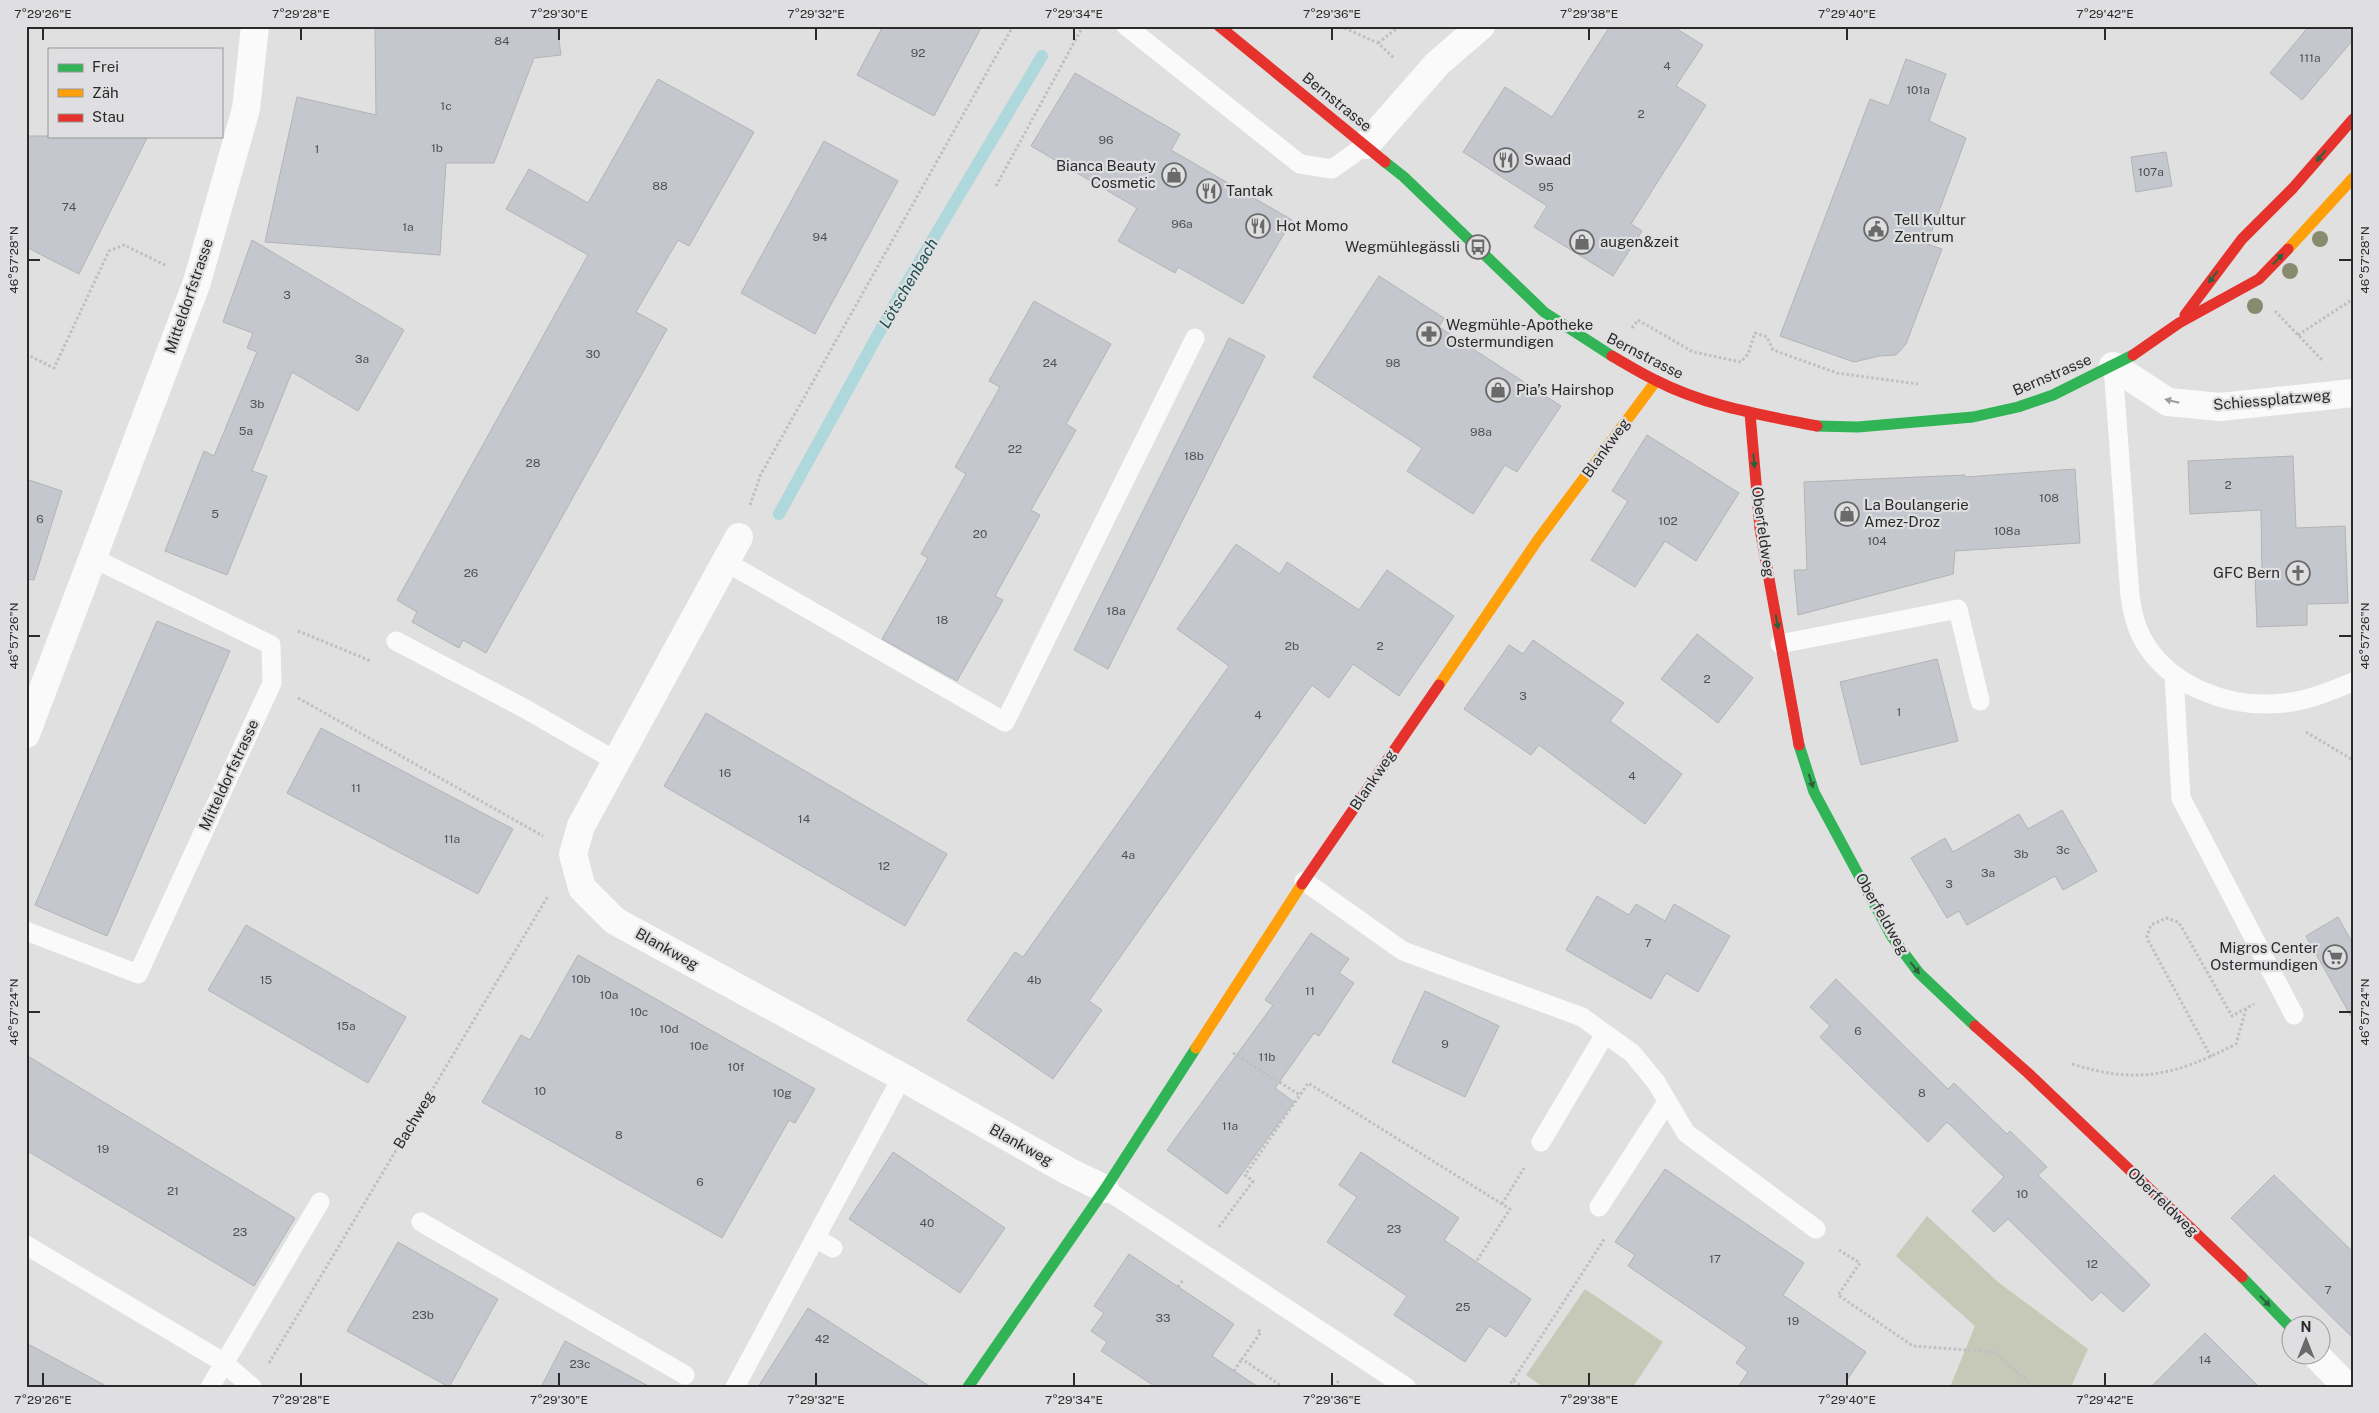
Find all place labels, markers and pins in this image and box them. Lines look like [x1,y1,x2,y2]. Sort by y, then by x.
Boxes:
restaurant icon: Swaad [1493,147,1519,173]
place label: Swaad [1524,151,1571,168]
place label: Bianca Beauty Cosmetic [1056,157,1156,191]
shop icon: Bianca Beauty Cosmetic [1161,162,1187,188]
restaurant icon: Tantak [1196,178,1222,204]
place label: Tantak [1226,182,1273,199]
place label: Tell Kultur Zentrum [1894,211,1966,245]
restaurant icon: Hot Momo [1245,213,1271,239]
public building icon: Tell Kultur Zentrum [1863,216,1889,242]
place label: Hot Momo [1276,217,1348,234]
shop icon: augen&zeit [1569,229,1595,255]
place label: augen&zeit [1600,233,1679,250]
bus stop icon: Wegmühlegässli [1465,234,1491,260]
place label: Wegmühlegässli [1345,238,1460,255]
place label: Wegmühle-Apotheke Ostermundigen [1446,316,1593,350]
pharmacy icon: Wegmühle-Apotheke Ostermundigen [1416,321,1442,347]
shop icon: Pia’s Hairshop [1485,377,1511,403]
place label: Pia’s Hairshop [1516,381,1614,398]
place label: La Boulangerie Amez-Droz [1864,496,1969,530]
shop icon: La Boulangerie Amez-Droz [1834,501,1860,527]
church icon: GFC Bern [2285,560,2311,586]
place label: GFC Bern [2213,564,2280,581]
place label: Migros Center Ostermundigen [2210,939,2318,973]
supermarket icon: Migros Center Ostermundigen [2322,944,2348,970]

